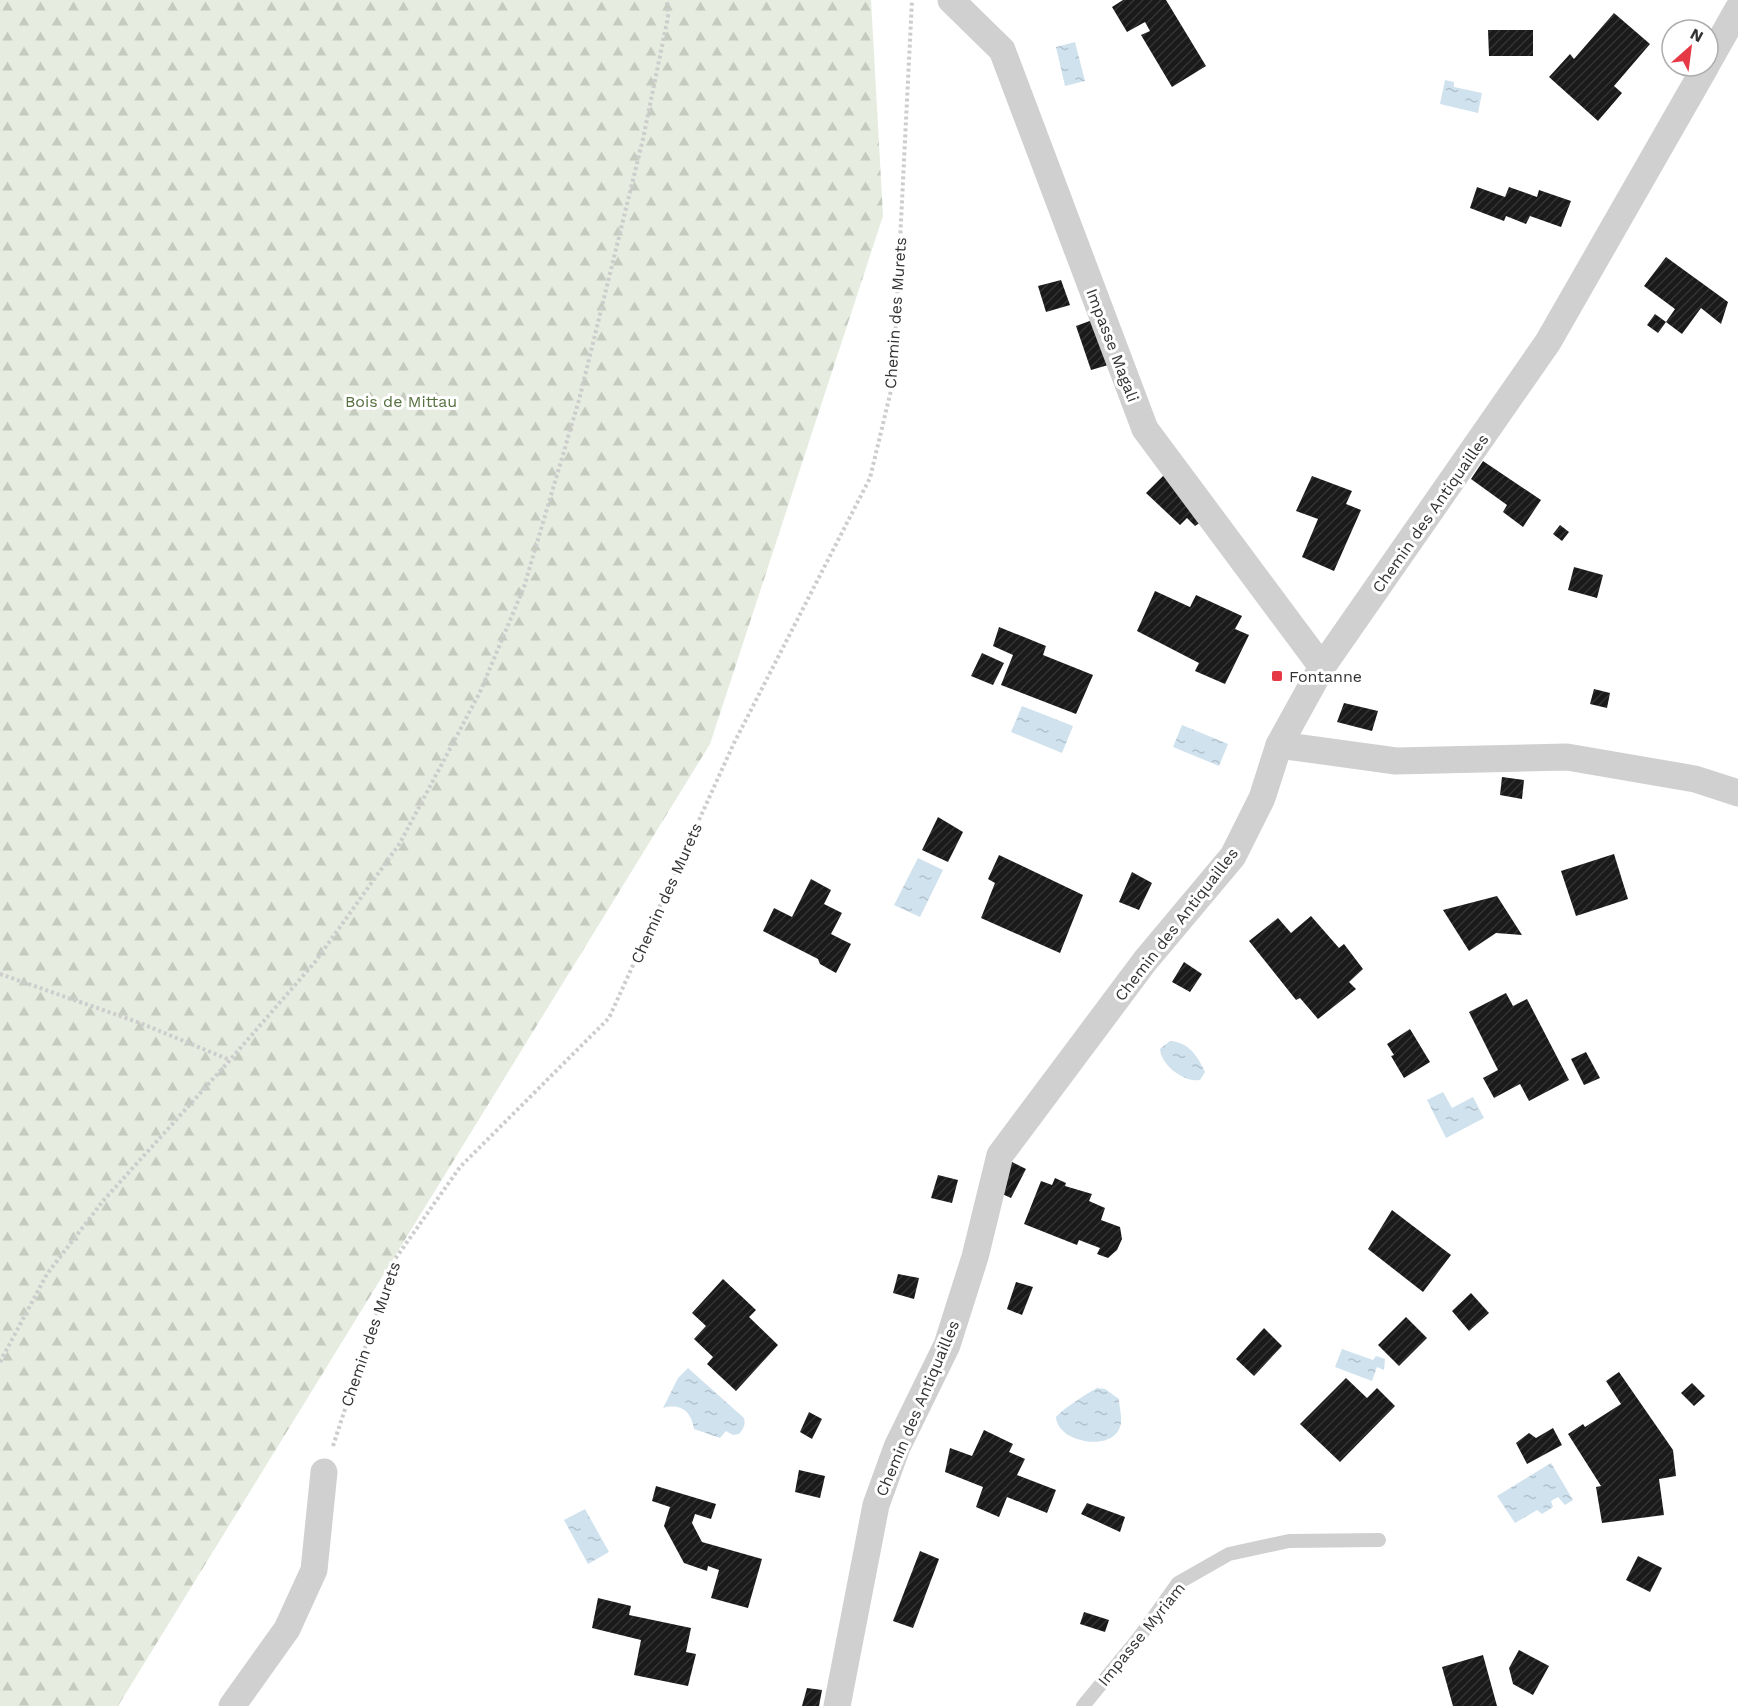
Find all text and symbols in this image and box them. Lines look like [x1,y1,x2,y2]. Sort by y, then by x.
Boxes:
north arrow [1660,18,1720,78]
text: N [1687,24,1707,46]
street label: Chemin des Murets [881,237,910,389]
street label: Impasse Magali [1082,286,1143,405]
park label: Bois de Mittau [345,392,457,411]
street label: Chemin des Antiquailles [1368,430,1493,596]
place label: Fontanne [1289,667,1362,686]
marker: Fontanne [1270,669,1284,683]
street label: Chemin des Murets [627,820,706,966]
street label: Chemin des Antiquailles [1111,844,1242,1005]
street label: Chemin des Murets [337,1259,404,1409]
street label: Chemin des Antiquailles [872,1317,963,1499]
street label: Impasse Myriam [1094,1579,1189,1690]

